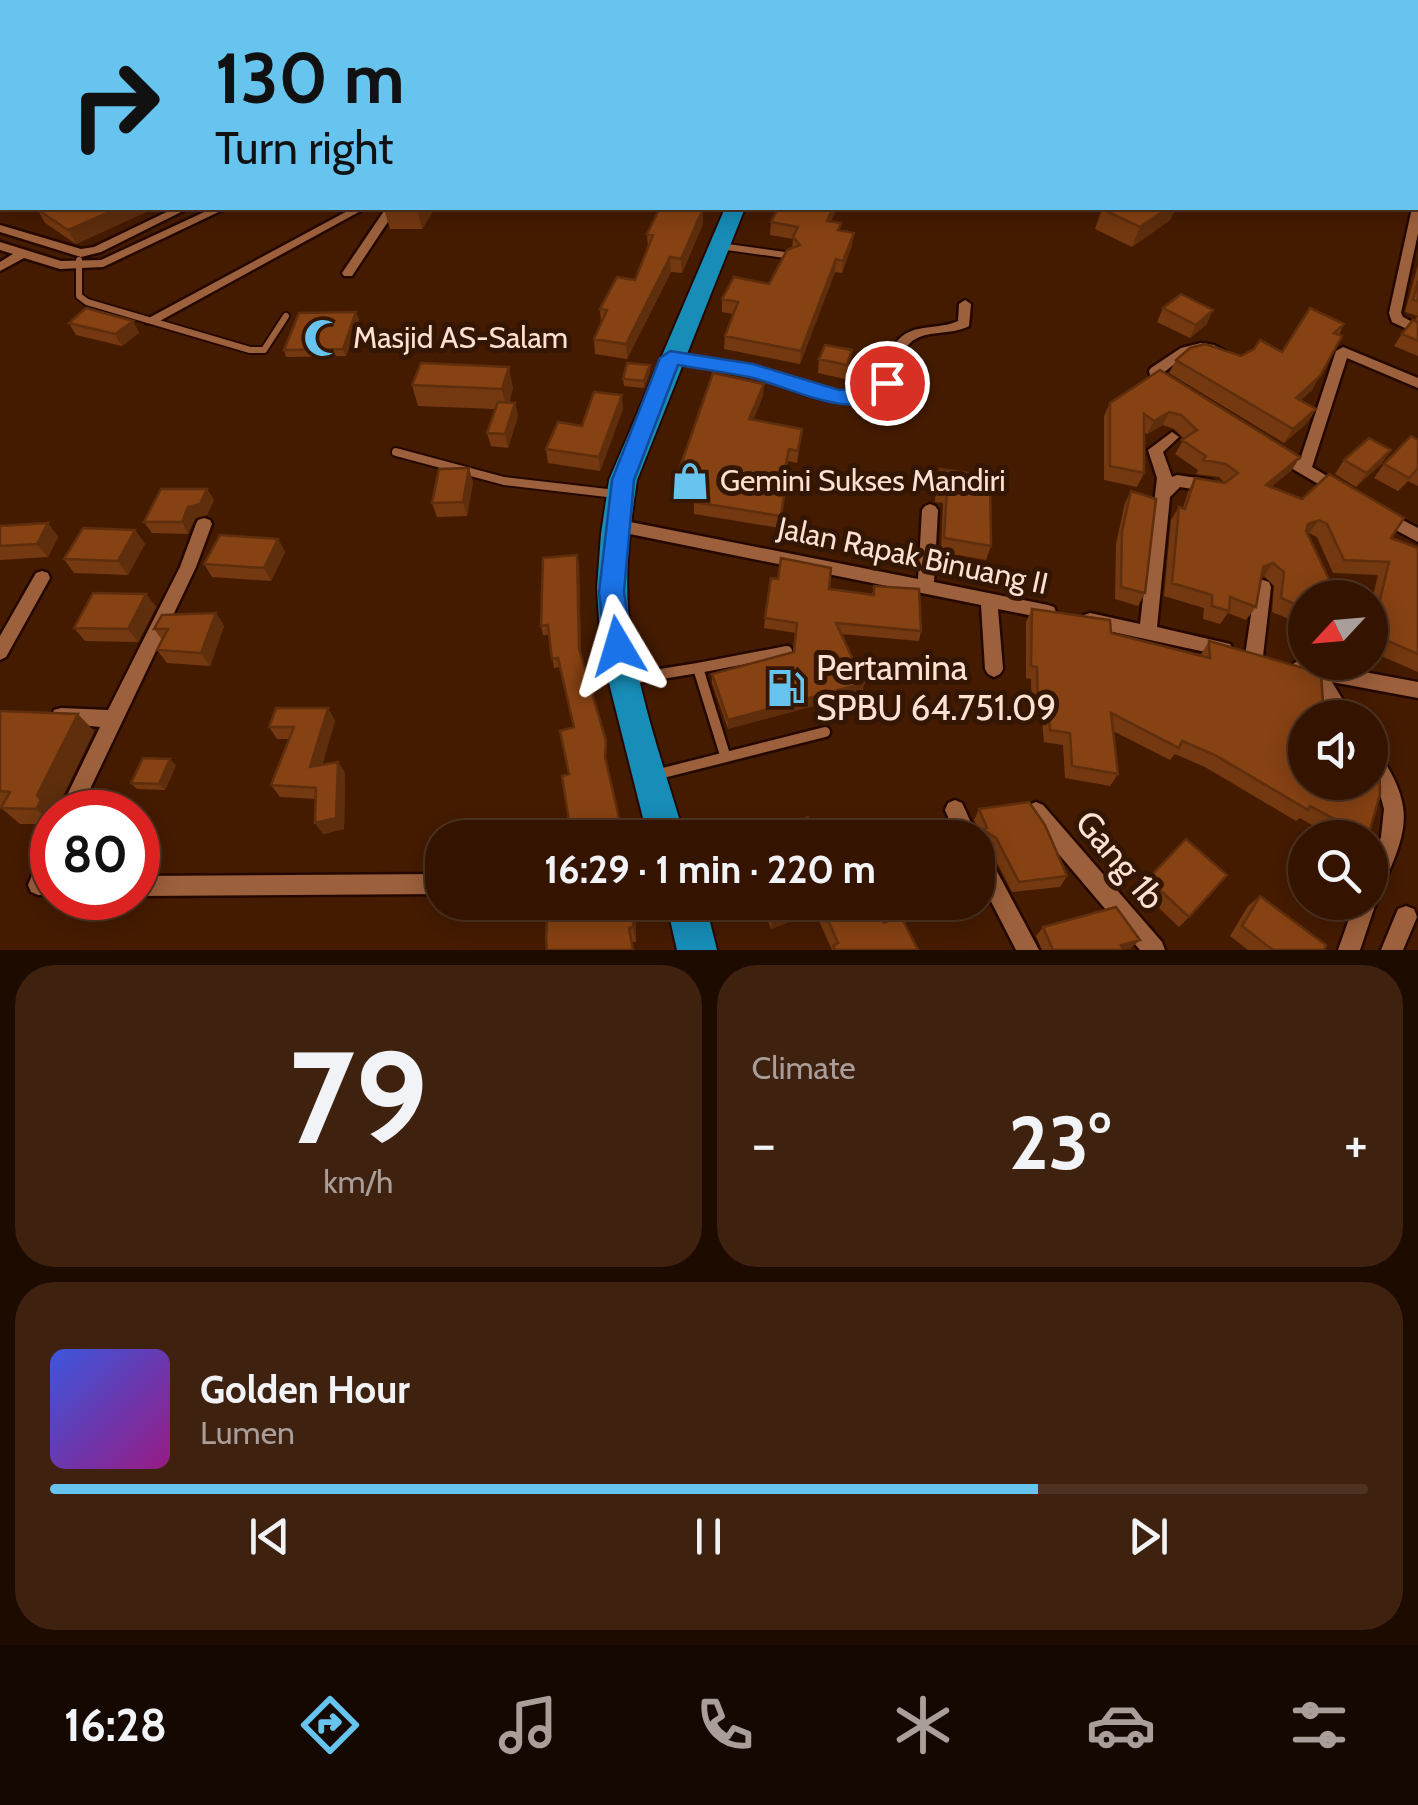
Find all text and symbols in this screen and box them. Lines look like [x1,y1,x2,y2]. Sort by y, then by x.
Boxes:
text: 130 m [215,35,405,121]
icon: right [50,40,180,170]
text: Turn right [215,121,394,175]
mosque icon: Masjid AS-Salam [302,317,344,359]
place label: Masjid AS-Salam [353,319,568,356]
pin [845,341,930,426]
icon: arrive [860,356,915,411]
shop icon: Gemini Sukses Mandiri [669,460,711,502]
place label: Gemini Sukses Mandiri [720,462,1006,499]
street label: Jalan Rapak Binuang II [774,509,1052,602]
north arrow [1288,580,1388,680]
map controls [1288,580,1388,920]
position arrow [566,594,670,698]
place label: Pertamina SPBU 64.751.09 [816,646,1056,729]
fuel station icon: Pertamina SPBU 64.751.09 [765,667,807,709]
button: sound [1288,700,1388,800]
speed limit sign: 80 [30,790,160,920]
street label: Gang 1b [1067,801,1174,918]
button: search [1288,820,1388,920]
text: 16:29 · 1 min · 220 m [544,846,876,893]
text: 79 [289,1018,428,1176]
text: Climate [752,1048,856,1087]
text: 23° [1009,1097,1111,1188]
text: − [752,1110,776,1177]
text: + [1344,1110,1368,1177]
text: km/h [323,1162,393,1201]
text: Golden Hour [200,1366,410,1413]
text: Lumen [200,1413,295,1452]
icon: previous [242,1509,297,1564]
icon: pause [681,1509,736,1564]
icon: next [1121,1509,1176,1564]
icon: directions [295,1690,365,1760]
icon: music [493,1690,563,1760]
icon: phone [690,1690,760,1760]
icon: climate [888,1690,958,1760]
icon: car [1086,1690,1156,1760]
icon: filters [1284,1690,1354,1760]
text: 16:28 [64,1698,167,1752]

